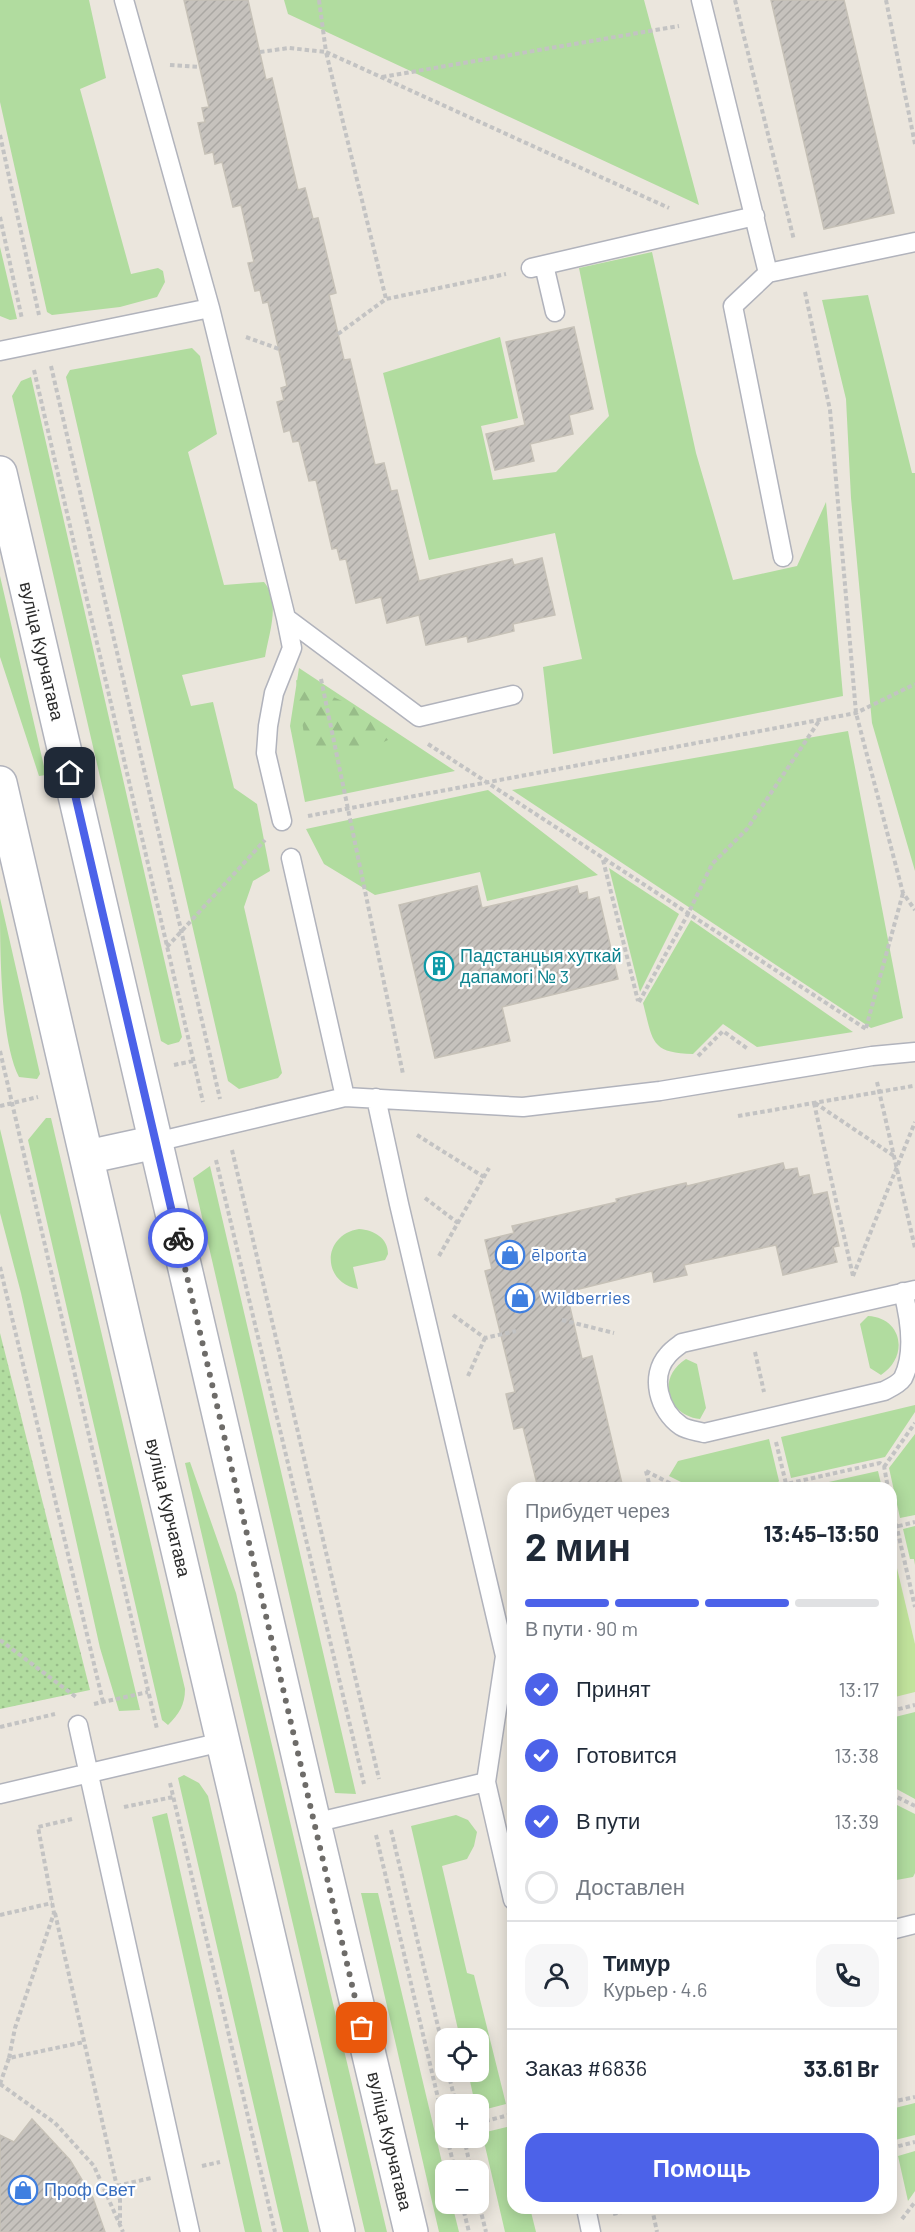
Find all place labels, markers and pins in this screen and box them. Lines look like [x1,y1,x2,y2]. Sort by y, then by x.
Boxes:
pin [44,747,95,798]
place label: Падстанцыя хуткай дапамогі № 3 [460,944,622,987]
building icon: Падстанцыя хуткай дапамогі № 3 [423,950,455,982]
shop icon: ēlporta [494,1239,526,1271]
place label: ēlporta [531,1243,587,1265]
shop icon: Wildberries [504,1282,536,1314]
place label: Wildberries [541,1286,630,1308]
pin [336,2002,387,2053]
shop icon: Проф Свет [7,2174,39,2206]
place label: Проф Свет [44,2178,135,2200]

